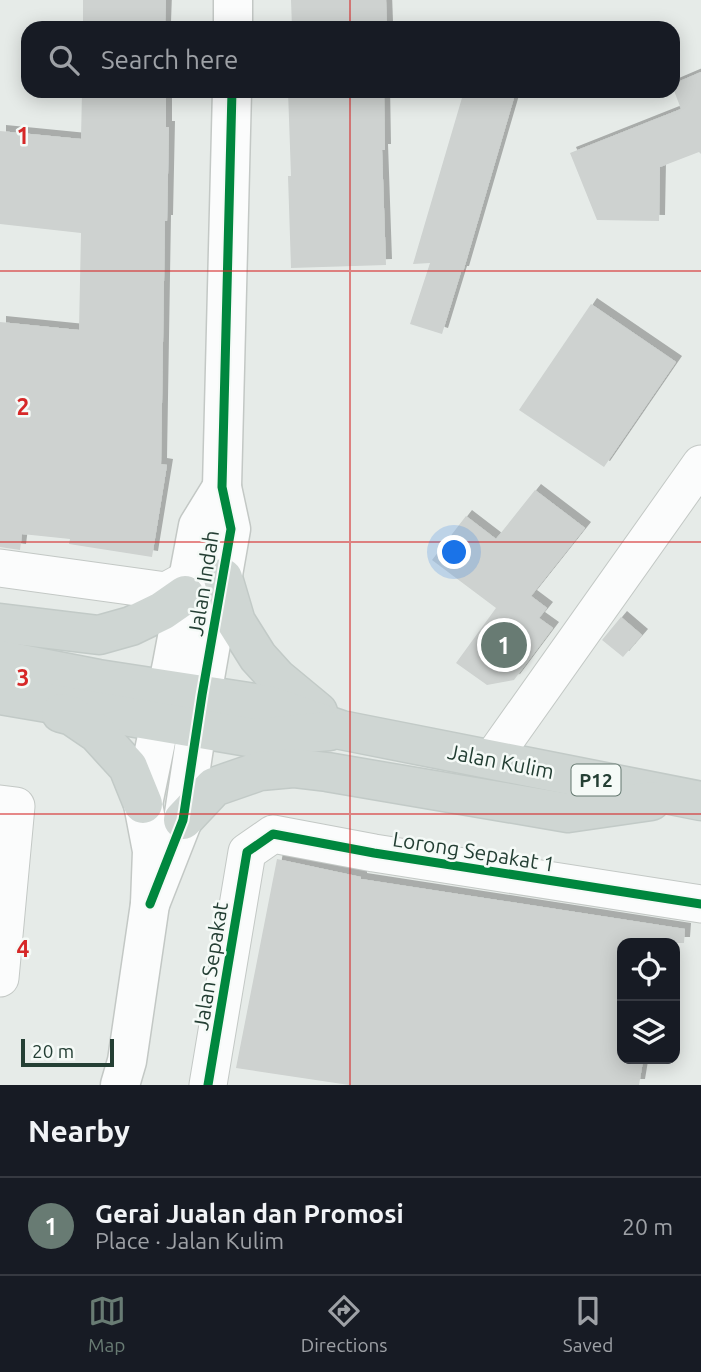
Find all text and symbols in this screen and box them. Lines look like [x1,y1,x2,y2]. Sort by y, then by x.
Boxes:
search box [21,21,680,98]
icon: search [45,41,83,79]
text: Search here [101,45,238,74]
text: 1 [17,123,29,148]
text: 2 [17,394,29,419]
street label: Jalan Indah [183,528,223,638]
your location [437,535,471,569]
pin: 1 [481,619,527,671]
text: 3 [17,665,29,690]
street label: Jalan Kulim [446,739,556,783]
road number: P12 [572,764,620,796]
street label: Lorong Sepakat 1 [391,826,557,876]
street label: Jalan Sepakat [188,900,232,1032]
text: 4 [17,936,30,961]
map controls [617,938,680,1064]
button: locate [617,938,680,1001]
button: layers [617,1001,680,1064]
scale bar [21,1036,114,1068]
text: 20 m [32,1040,74,1062]
text: Nearby [28,1114,130,1148]
text: Gerai Jualan dan Promosi [95,1199,404,1228]
text: 1 [45,1214,57,1239]
text: 20 m [622,1214,673,1239]
text: Place · Jalan Kulim [95,1228,284,1253]
tab: Map [88,1292,126,1356]
tab: Directions [301,1292,388,1356]
tab: Saved [563,1292,613,1356]

